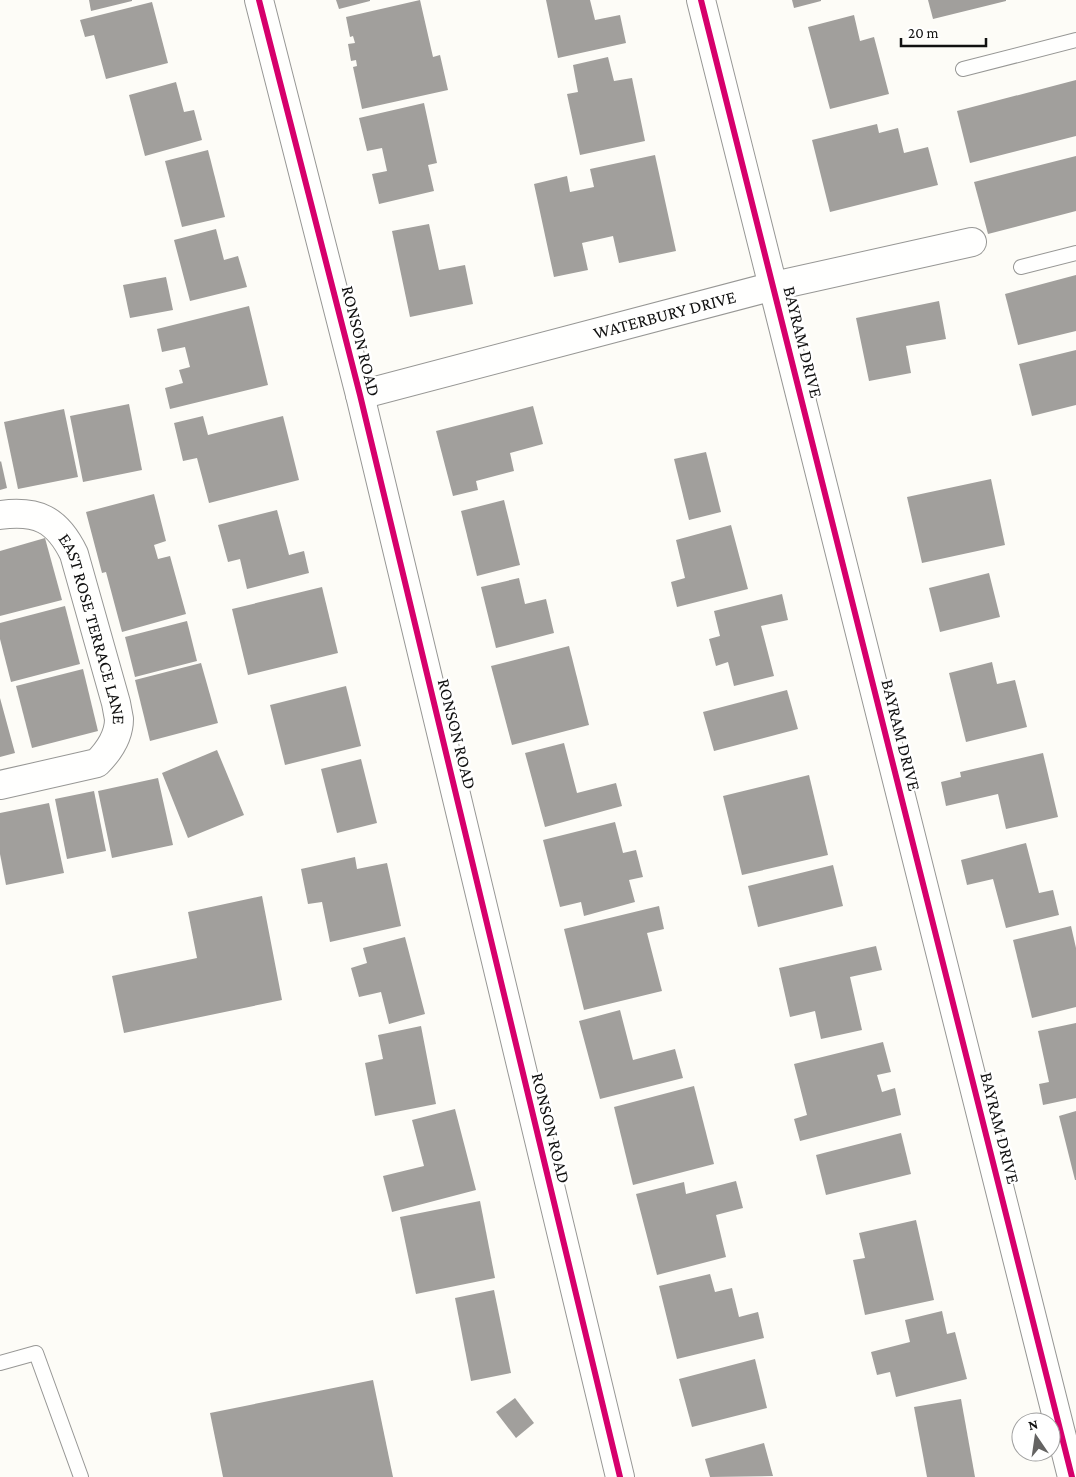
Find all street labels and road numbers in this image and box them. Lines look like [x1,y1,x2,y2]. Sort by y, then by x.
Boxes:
street label: RONSON ROAD [338,284,384,398]
street label: BAYRAM DRIVE [779,284,827,400]
street label: WATERBURY DRIVE [591,286,738,343]
street label: EAST ROSE TERRACE LANE [54,529,129,725]
street label: RONSON ROAD [434,677,480,791]
street label: BAYRAM DRIVE [877,677,925,793]
street label: BAYRAM DRIVE [976,1070,1024,1186]
street label: RONSON ROAD [528,1071,574,1185]

